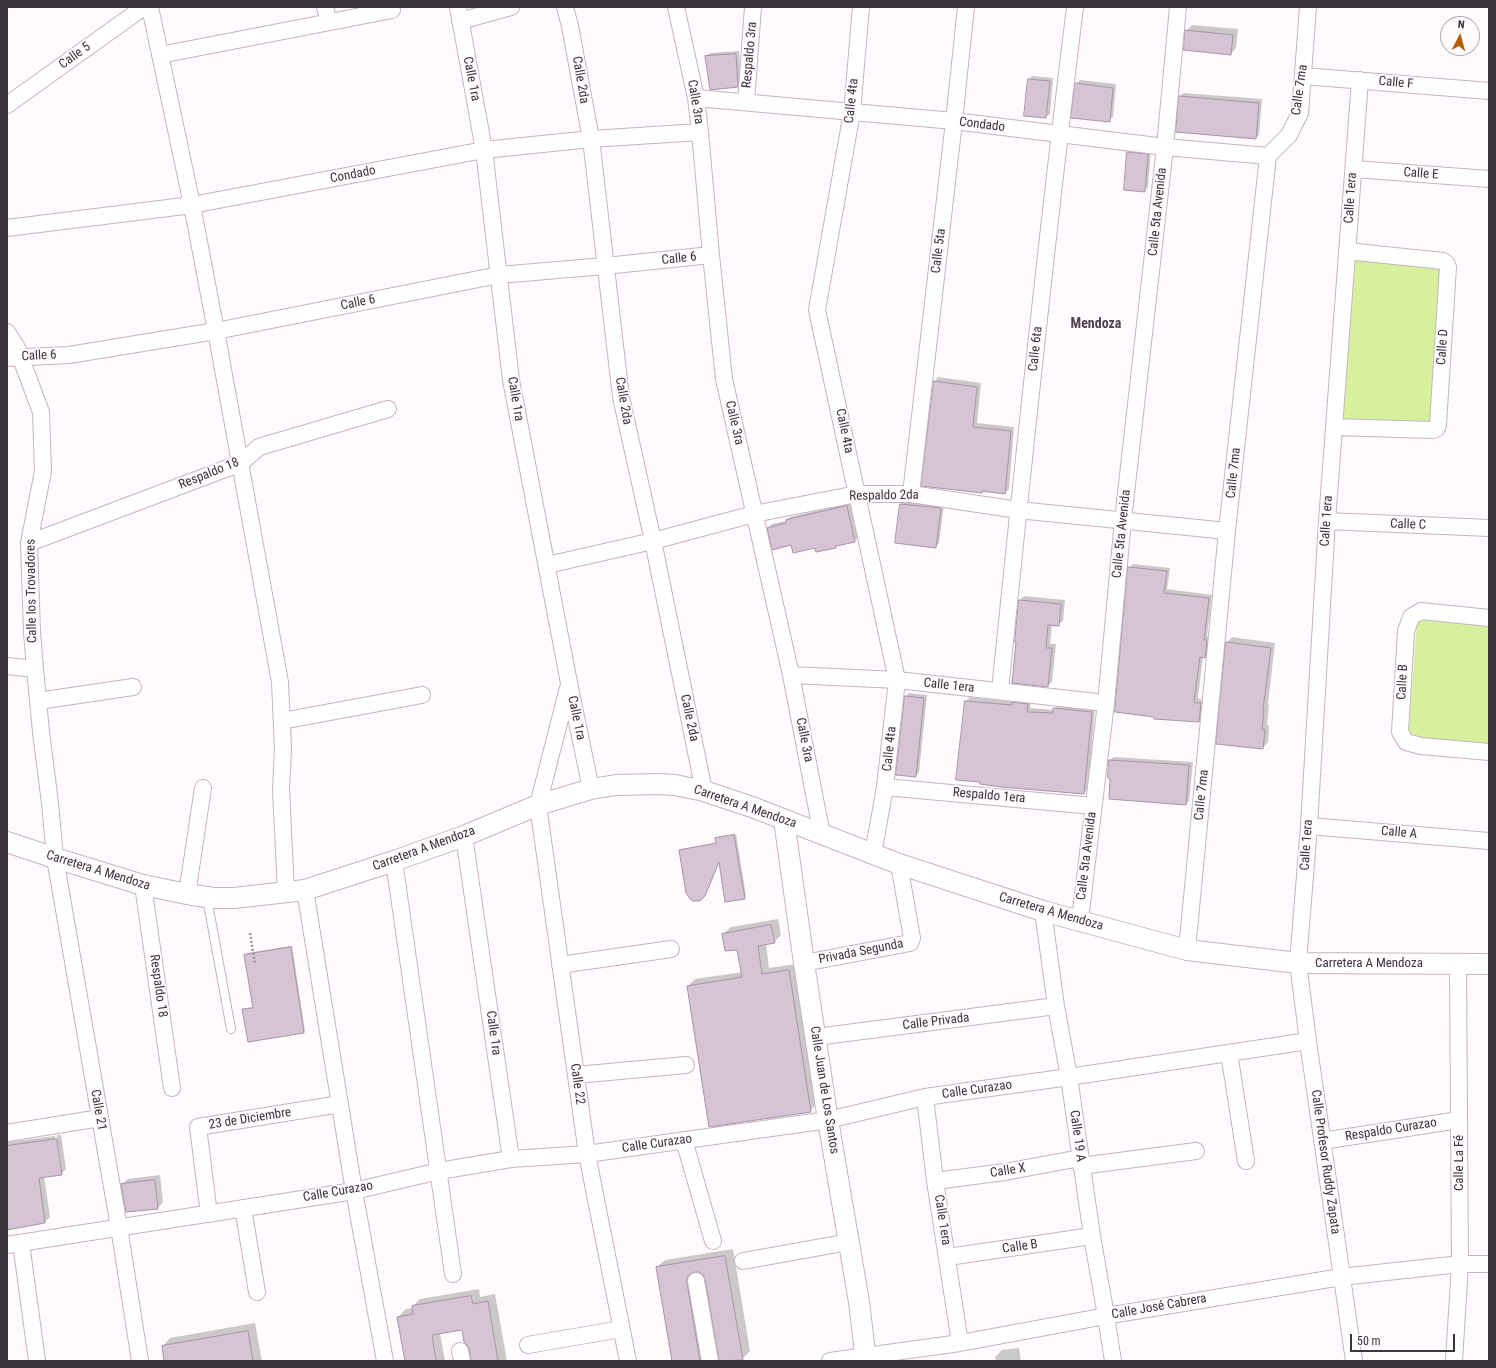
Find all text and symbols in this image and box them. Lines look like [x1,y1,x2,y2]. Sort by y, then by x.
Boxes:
north arrow [1440,16,1480,56]
text: N [1457,18,1465,31]
street label: Respaldo 3ra [739,21,761,89]
street label: Calle 5 [56,39,94,73]
street label: Calle 1ra [459,55,483,103]
street label: Calle 2da [568,55,592,105]
street label: Calle 7ma [1289,64,1311,116]
street label: Calle F [1378,74,1414,92]
street label: Calle 3ra [683,78,707,126]
street label: Calle 4ta [842,78,862,124]
street label: Condado [958,114,1006,136]
street label: Condado [329,163,377,187]
street label: Calle E [1403,165,1439,183]
street label: Calle 5ta Avenida [1146,167,1170,257]
street label: Calle 1era [1341,172,1361,224]
street label: Calle 5ta [929,228,949,274]
street label: Calle 6 [661,249,697,269]
street label: Calle 6 [339,292,377,314]
district label: Mendoza [1071,316,1121,332]
street label: Calle 6ta [1026,326,1046,372]
street label: Calle D [1434,328,1452,366]
street label: Calle 6 [21,347,57,365]
street label: Calle 1ra [503,375,527,423]
street label: Calle 2da [611,376,635,426]
street label: Calle 3ra [721,399,747,447]
street label: Calle 4ta [832,407,856,455]
street label: Calle 7ma [1224,447,1244,499]
street label: Respaldo 18 [177,455,241,493]
street label: Respaldo 2da [849,488,919,504]
street label: Calle 5ta Avenida [1110,489,1134,579]
street label: Calle 1era [1317,495,1337,547]
street label: Calle C [1390,517,1426,533]
street label: Calle los Trovadores [23,539,41,643]
street label: Calle B [1394,664,1412,700]
street label: Calle 1era [923,676,975,696]
street label: Calle 2da [676,693,702,743]
street label: Calle 1ra [564,694,588,742]
street label: Calle 3ra [792,716,816,764]
street label: Calle 4ta [880,726,900,772]
street label: Calle 7ma [1192,769,1212,821]
street label: Carretera A Mendoza [691,782,799,832]
street label: Respaldo 1era [952,785,1026,807]
street label: Calle 5ta Avenida [1074,811,1100,901]
street label: Calle 1era [1297,819,1317,871]
street label: Carretera A Mendoza [371,823,477,875]
street label: Calle A [1380,824,1418,842]
street label: Carretera A Mendoza [44,848,152,894]
street label: Carretera A Mendoza [997,890,1105,934]
street label: Privada Segunda [817,936,905,968]
street label: Respaldo 18 [146,954,170,1018]
street label: Carretera A Mendoza [1315,956,1423,972]
street label: Calle 1ra [482,1010,504,1056]
street label: Calle Privada [902,1010,970,1034]
street label: Calle Juan de Los Santos [806,1025,842,1155]
street label: Calle 22 [566,1062,588,1106]
street label: Calle Curazao [941,1077,1013,1103]
street label: Calle 21 [87,1088,109,1132]
street label: Calle Profesor Ruddy Zapata [1307,1089,1343,1235]
street label: 23 de Diciembre [208,1105,292,1133]
street label: Calle 19 A [1066,1109,1088,1163]
street label: Respaldo Curazao [1344,1115,1438,1145]
street label: Calle Curazao [621,1131,693,1157]
street label: Calle La Fé [1452,1135,1468,1191]
street label: Calle X [989,1160,1027,1182]
street label: Calle Curazao [302,1178,374,1206]
street label: Calle 1era [930,1194,954,1246]
street label: Calle B [1001,1237,1039,1257]
street label: Calle José Cabrera [1110,1291,1208,1323]
scale bar [1352,1326,1457,1352]
text: 50 m [1357,1334,1381,1348]

